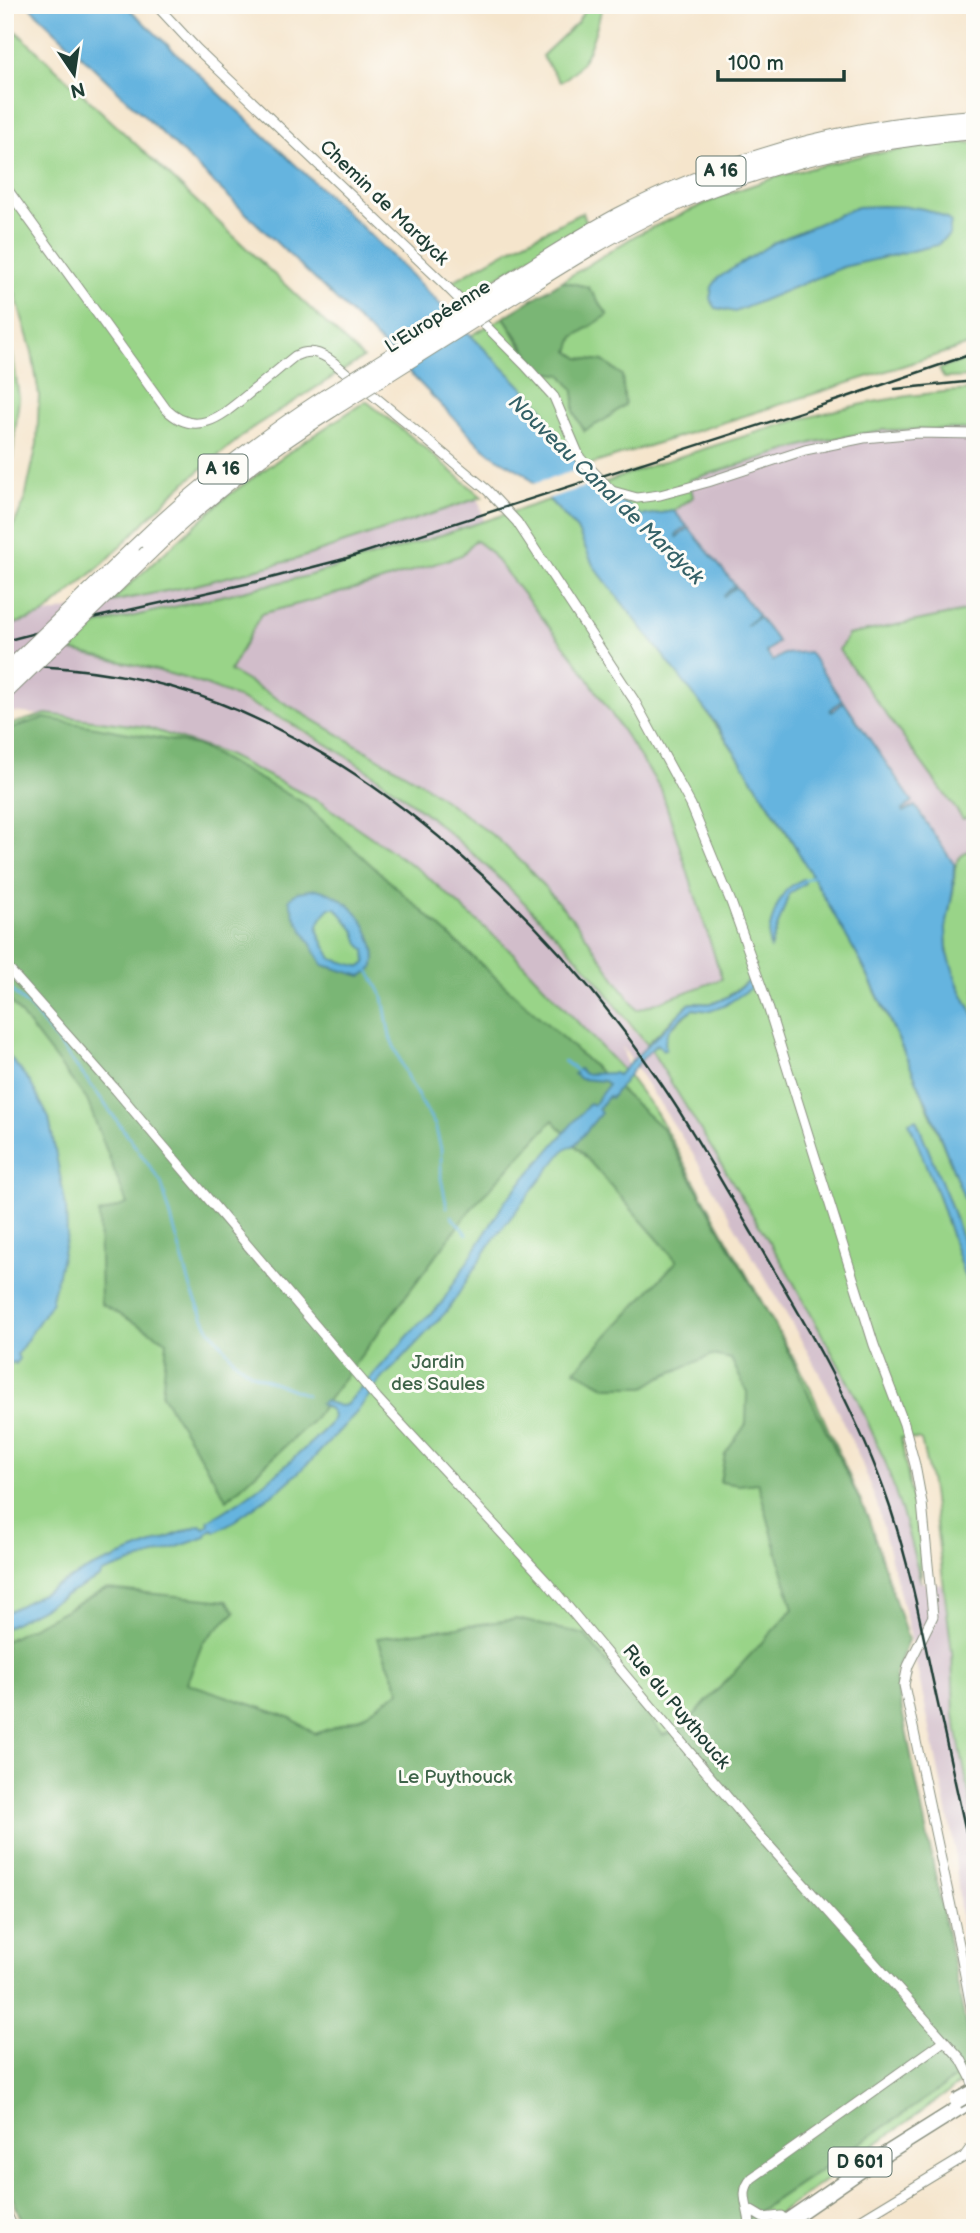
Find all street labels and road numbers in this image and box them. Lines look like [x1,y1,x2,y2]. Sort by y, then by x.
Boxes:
street label: Chemin de Mardyck [315,135,454,271]
road number: A 16 [696,156,746,186]
street label: L'Européenne [381,275,495,359]
road number: A 16 [198,454,248,484]
street label: Rue du Puythouck [617,1640,735,1774]
road number: D 601 [828,2148,892,2176]

